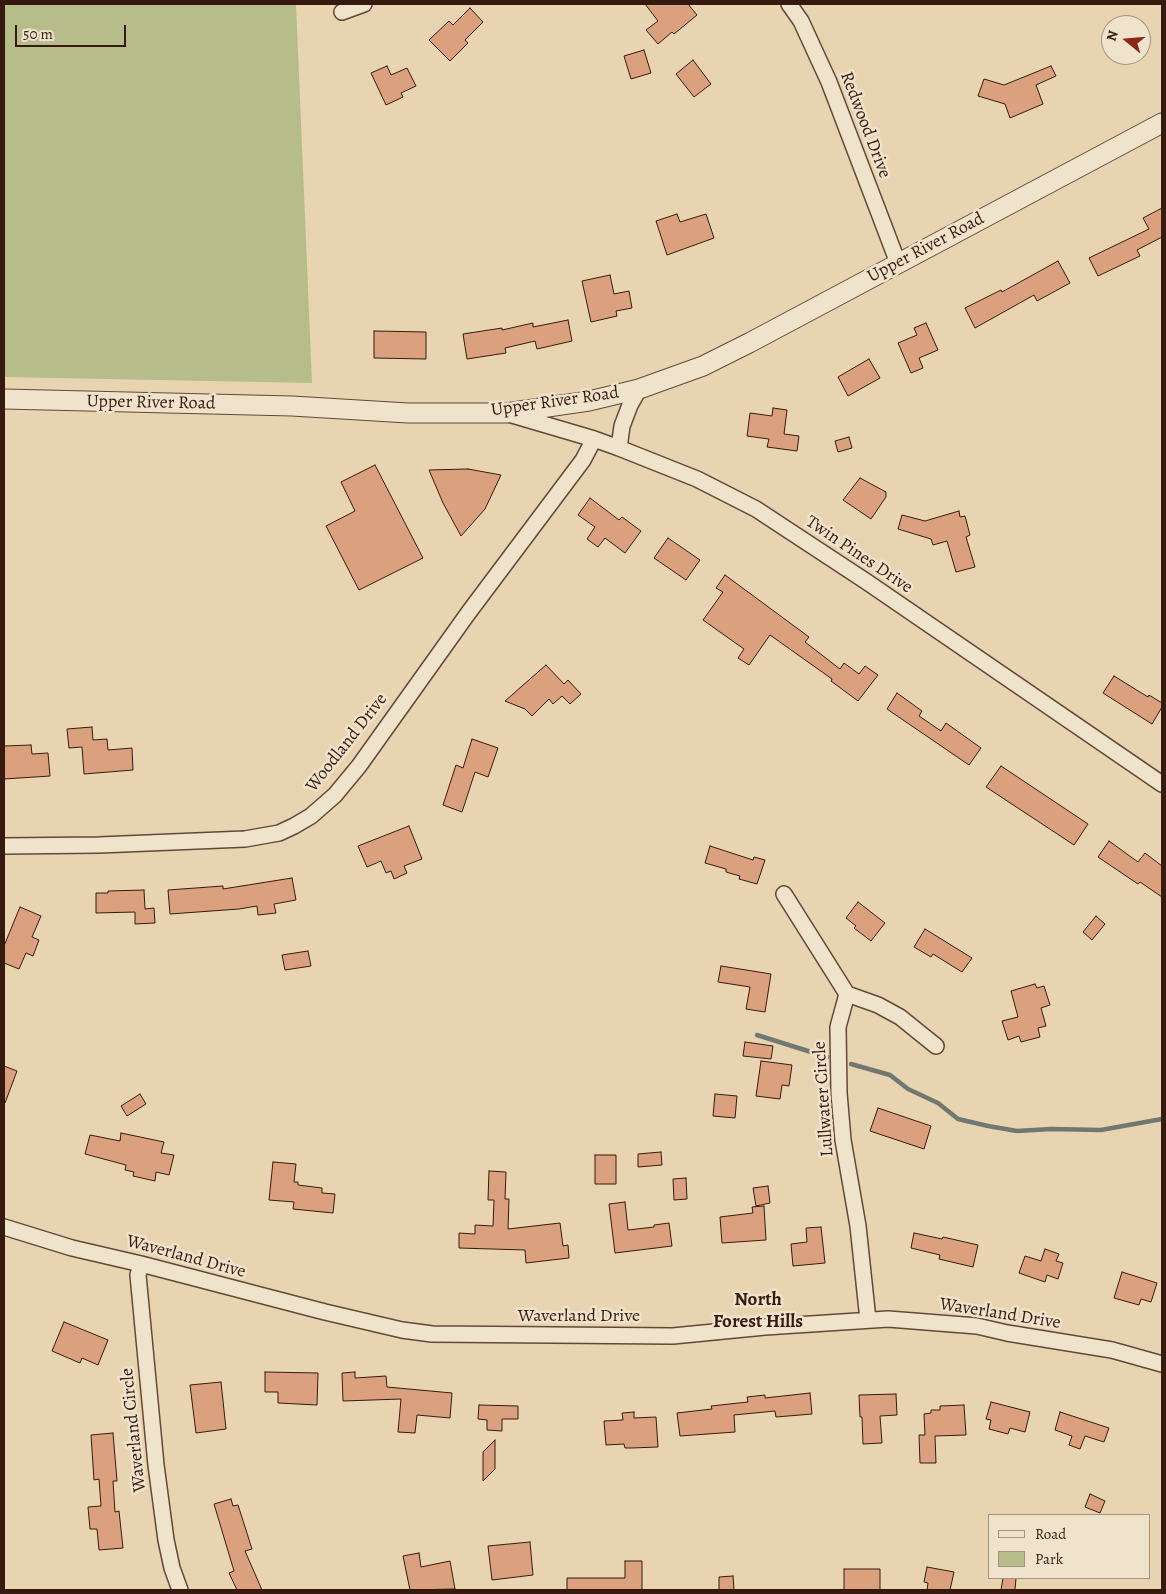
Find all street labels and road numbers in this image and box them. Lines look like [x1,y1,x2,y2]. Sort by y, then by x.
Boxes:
street label: Redwood Drive [835,69,895,181]
street label: Upper River Road [864,208,988,288]
street label: Upper River Road [490,382,620,422]
street label: Upper River Road [86,391,216,415]
street label: Twin Pines Drive [802,511,916,599]
street label: Woodland Drive [302,689,392,797]
street label: Lullwater Circle [809,1041,839,1157]
street label: Waverland Drive [124,1231,248,1283]
street label: Waverland Drive [938,1294,1062,1334]
street label: Waverland Drive [518,1306,640,1328]
street label: Waverland Circle [117,1367,151,1493]

